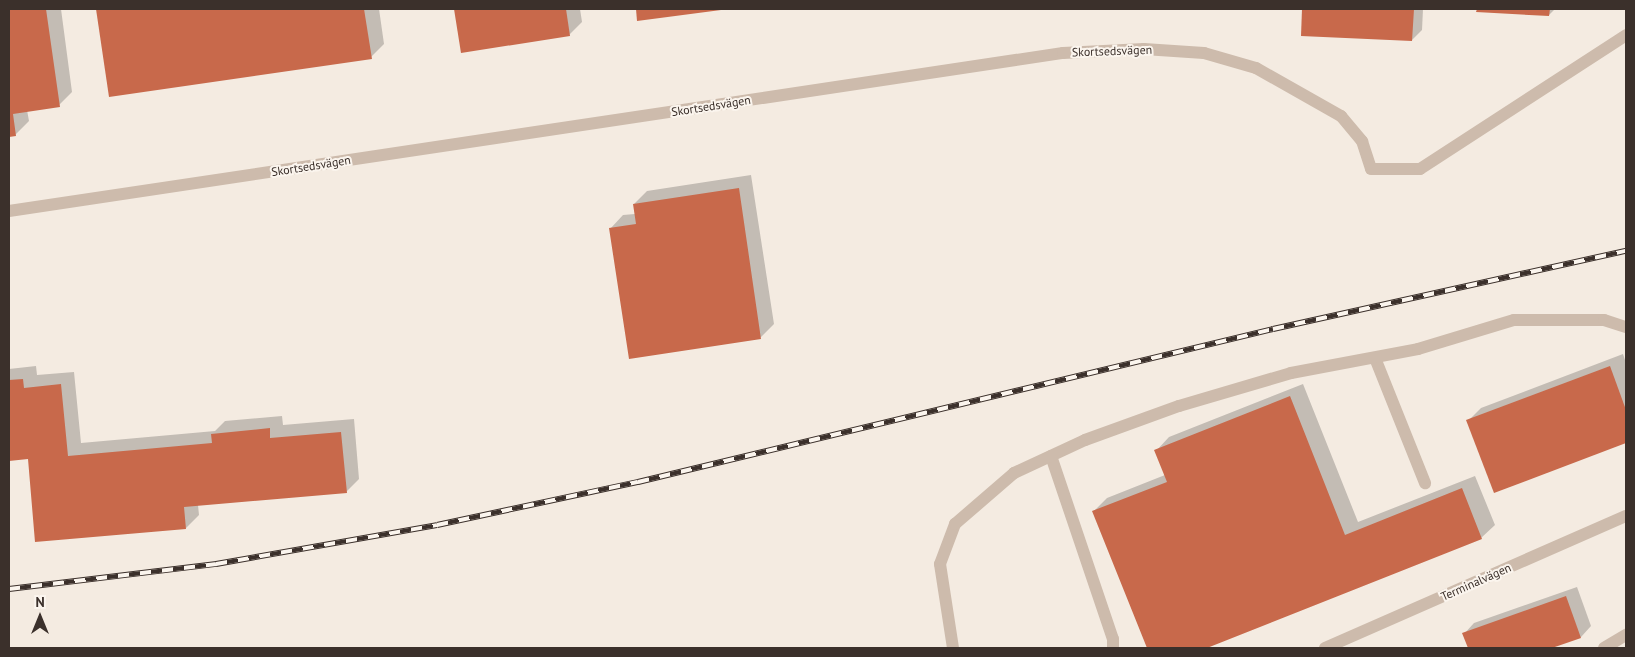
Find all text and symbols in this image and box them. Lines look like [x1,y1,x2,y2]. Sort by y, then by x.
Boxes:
street label: Skortsedsvägen [1072,42,1152,60]
street label: Skortsedsvägen [670,93,752,119]
street label: Skortsedsvägen [270,153,352,179]
street label: Terminalvägen [1439,560,1513,604]
north arrow [15,592,65,642]
text: N [35,593,45,611]

